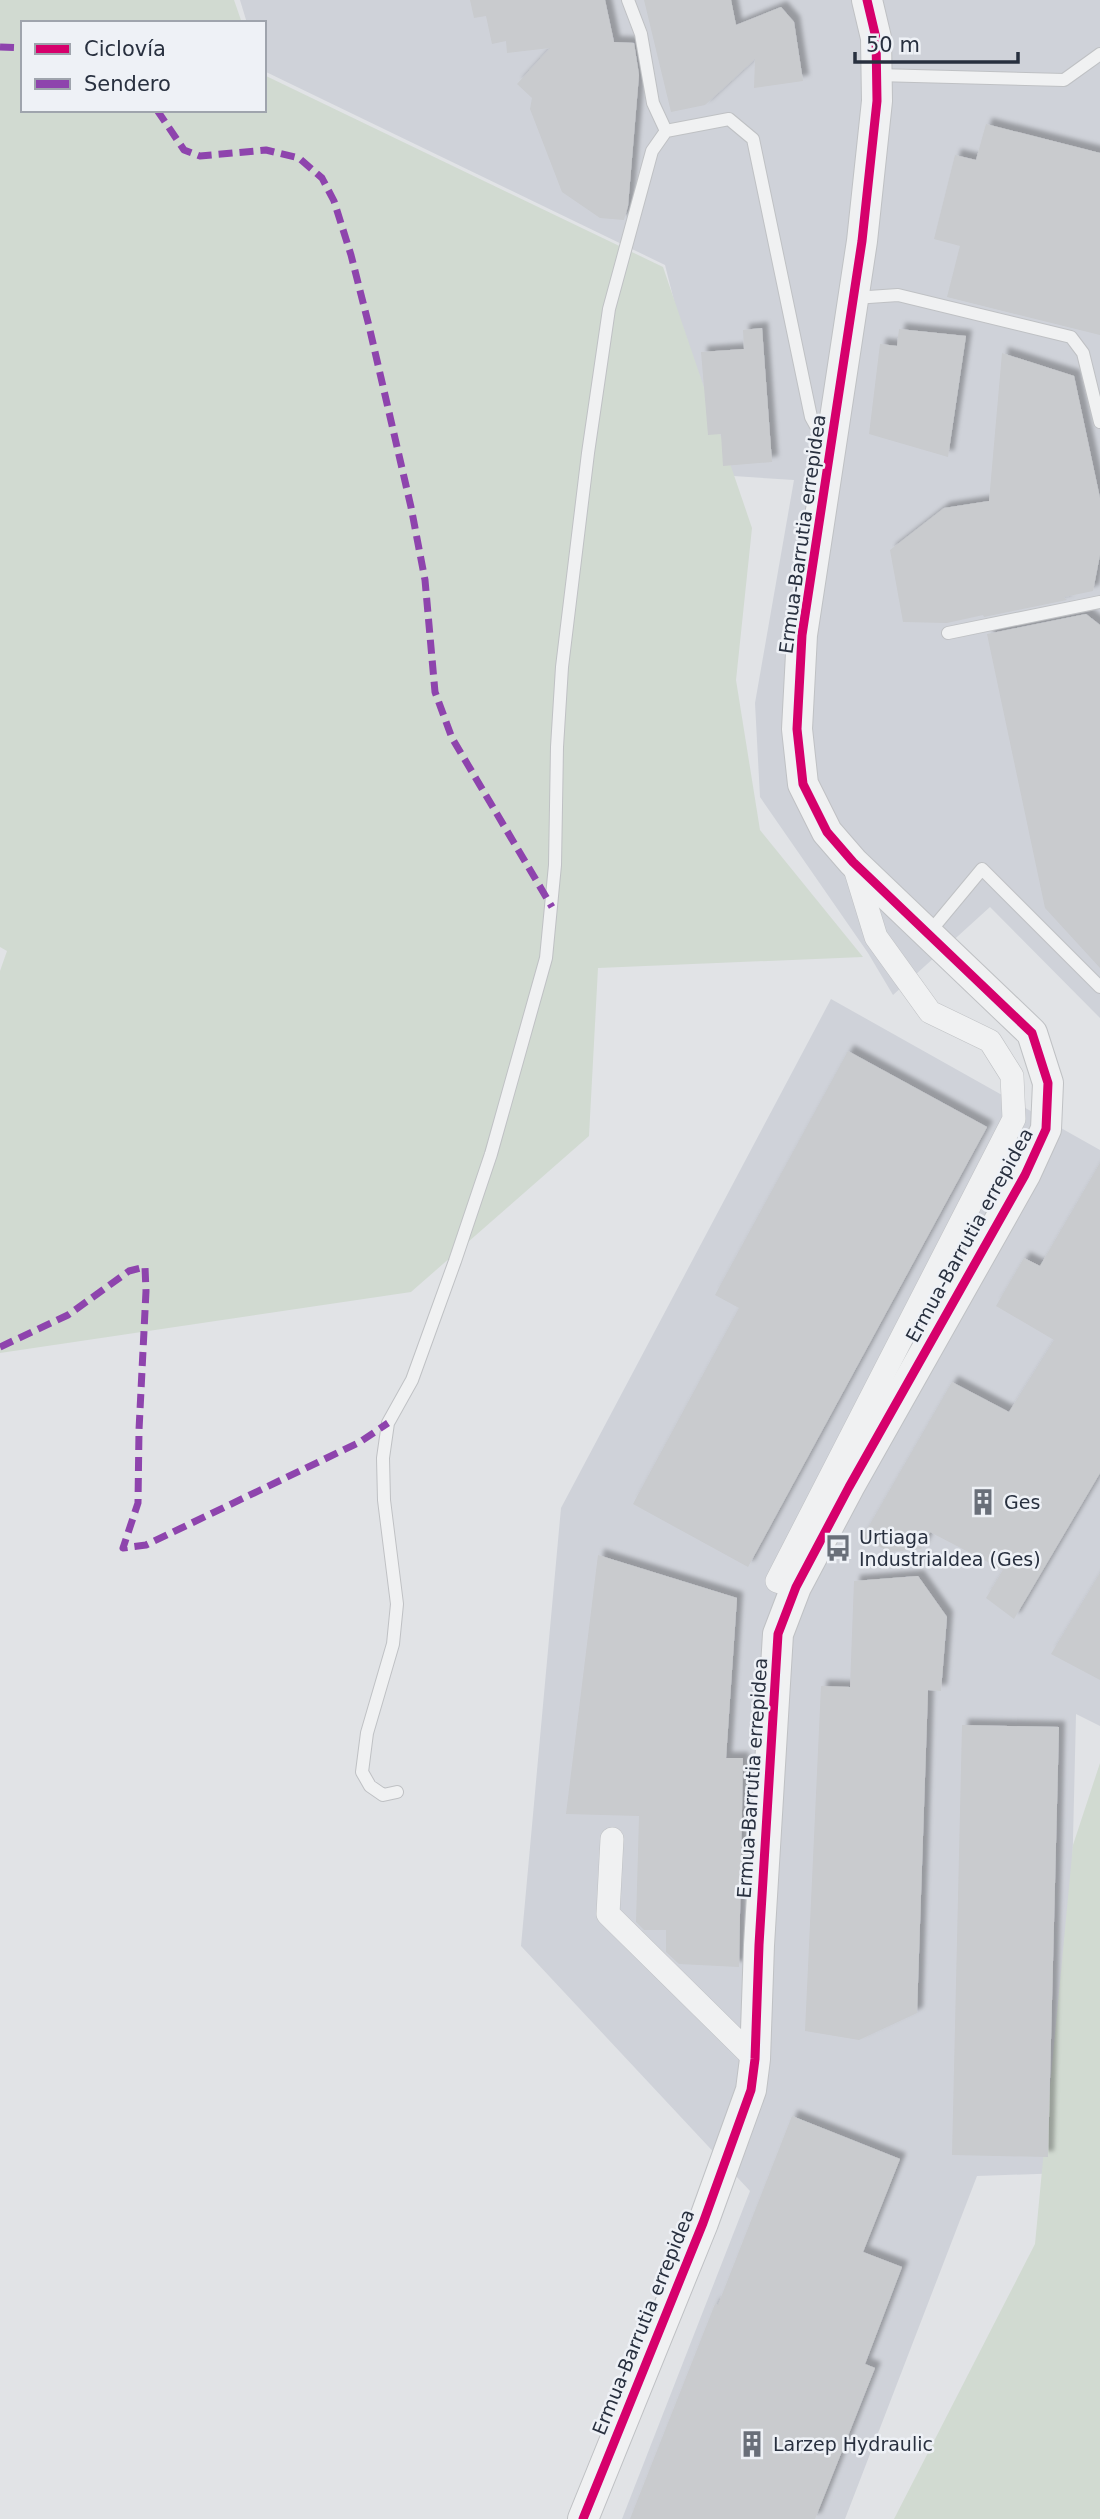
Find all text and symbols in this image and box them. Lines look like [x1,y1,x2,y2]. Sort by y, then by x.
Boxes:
legend [21,21,266,112]
scale bar [855,21,1018,65]
text: 50 m [866,33,920,57]
text: Ciclovía [84,37,166,61]
text: Sendero [84,72,171,96]
street label: Ermua-Barrutia errepidea [774,413,830,655]
street label: Ermua-Barrutia errepidea [901,1124,1037,1346]
building icon: Ges [968,1487,998,1517]
place label: Ges [1004,1491,1040,1513]
place label: Urtiaga Industrialdea (Ges) [859,1526,1041,1570]
bus stop icon: Urtiaga Industrialdea (Ges) [823,1533,853,1563]
street label: Ermua-Barrutia errepidea [733,1657,771,1899]
street label: Ermua-Barrutia errepidea [588,2206,698,2438]
building icon: Larzep Hydraulic [737,2429,767,2459]
place label: Larzep Hydraulic [773,2433,933,2455]

